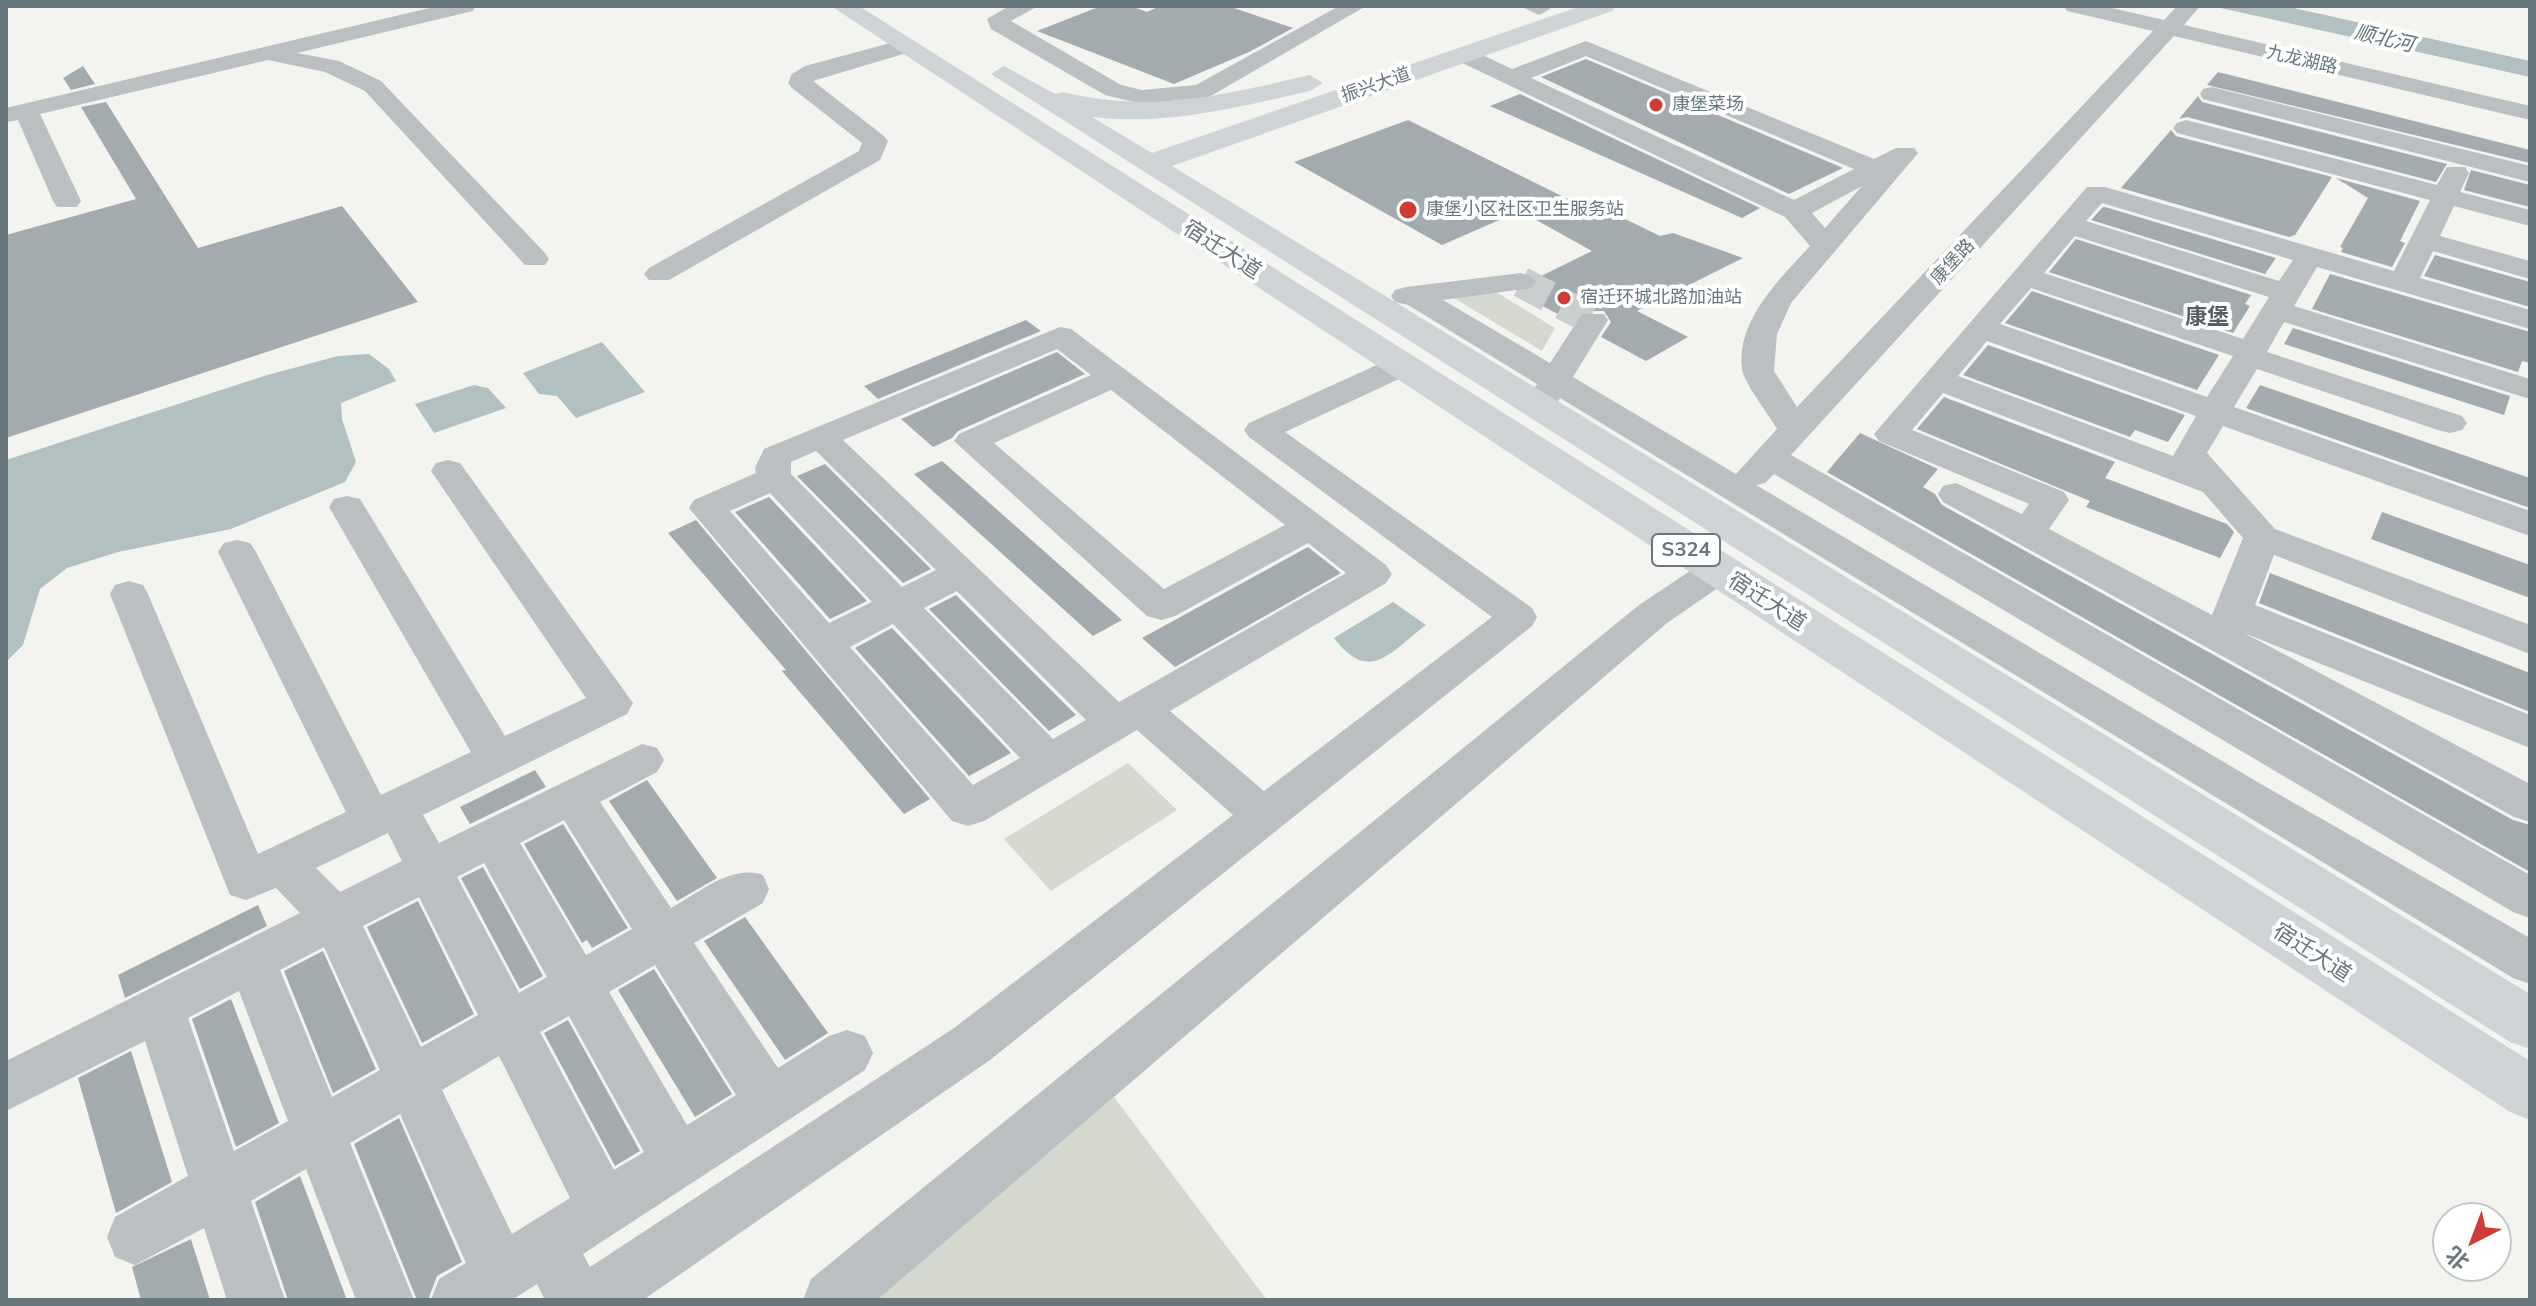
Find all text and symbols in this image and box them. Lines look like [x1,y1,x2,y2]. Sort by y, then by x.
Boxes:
water label: 顺北河 [2352,21,2416,57]
street label: 九龙湖路 [2264,41,2340,79]
street label: 振兴大道 [1338,63,1414,107]
place label: 康堡菜场 [1672,94,1744,116]
marker: 康堡菜场 [1647,96,1665,114]
marker: 康堡小区社区卫生服务站 [1397,199,1419,221]
place label: 康堡小区社区卫生服务站 [1426,199,1624,221]
street label: 宿迁大道 [1178,215,1266,285]
street label: 康堡路 [1927,235,1979,289]
place label: 宿迁环城北路加油站 [1580,287,1742,309]
marker: 宿迁环城北路加油站 [1555,289,1573,307]
district label: 康堡 [2185,304,2229,330]
road number: S324 [1652,534,1720,566]
street label: 宿迁大道 [1723,567,1811,637]
street label: 宿迁大道 [2268,918,2356,988]
north arrow [2432,1202,2512,1282]
text: 北 [2440,1241,2475,1276]

